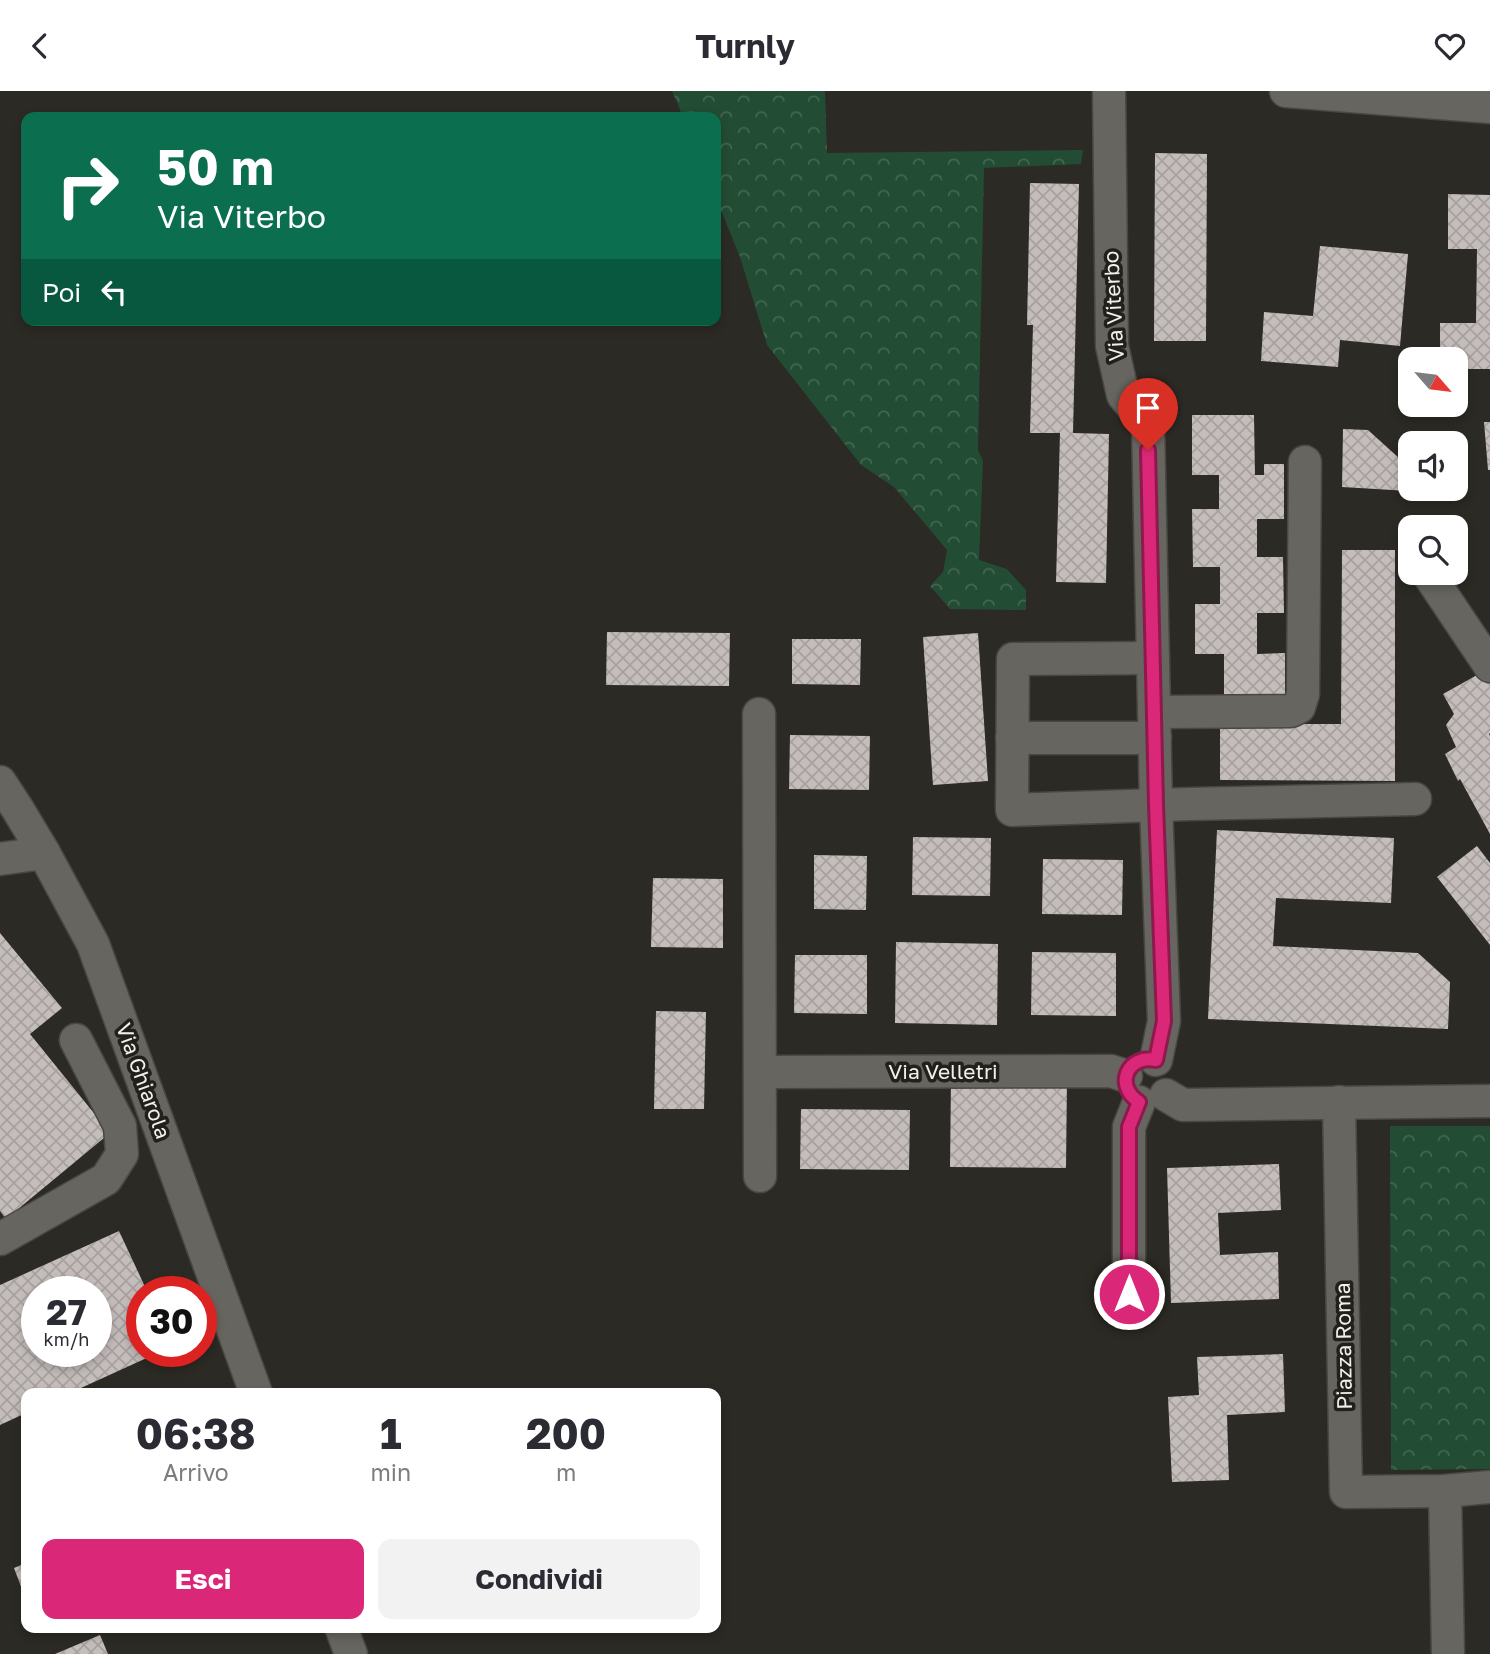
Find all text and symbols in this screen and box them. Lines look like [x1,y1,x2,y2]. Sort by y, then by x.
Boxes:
icon: back [21,27,59,65]
text: Turnly [695,27,795,65]
icon: heart [1431,27,1469,65]
text: 50 m [157,137,274,196]
icon: right [42,140,133,231]
text: Via Viterbo [157,197,326,235]
street label: Via Viterbo [1097,250,1129,362]
icon: left [95,273,133,311]
text: Poi [42,277,81,308]
north arrow [1398,347,1468,417]
map controls [1398,347,1468,585]
pin [1118,378,1178,450]
icon: arrive [1129,389,1167,427]
button: sound [1398,431,1468,501]
button: search [1398,515,1468,585]
street label: Via Ghiarola [111,1019,177,1142]
street label: Via Velletri [888,1058,998,1084]
position arrow [1092,1257,1166,1331]
speed limit sign: 30 [126,1276,217,1367]
street label: Piazza Roma [1329,1282,1357,1410]
text: 27 [46,1291,87,1333]
text: km/h [44,1328,89,1350]
text: 06:38 [136,1408,256,1458]
text: 1 [380,1408,402,1458]
text: 200 [526,1408,606,1458]
text: Arrivo [163,1458,229,1486]
text: min [370,1458,411,1486]
text: m [556,1458,576,1486]
button: Esci [42,1539,364,1619]
button: Condividi [378,1539,700,1619]

